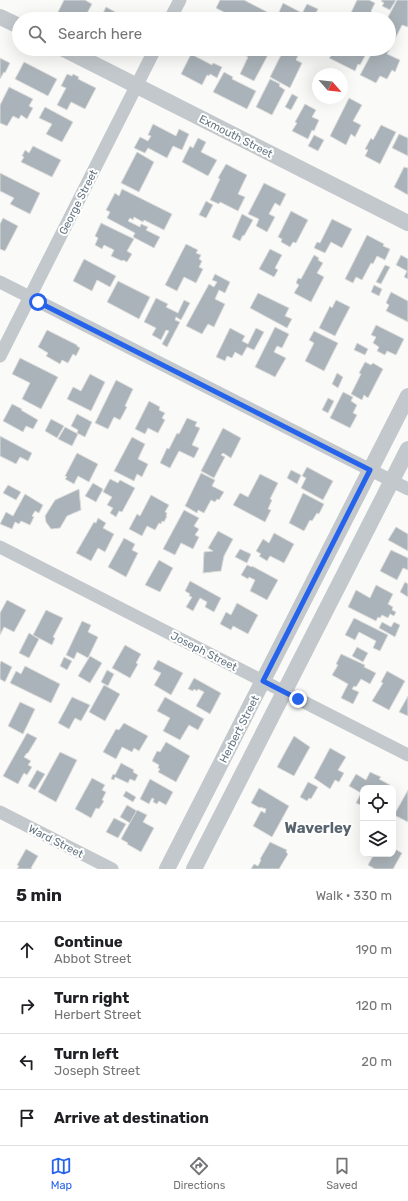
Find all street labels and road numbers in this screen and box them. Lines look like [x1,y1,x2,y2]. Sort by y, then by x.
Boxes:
street label: Exmouth Street [197,112,275,161]
street label: George Street [56,167,101,237]
street label: Joseph Street [168,629,240,674]
street label: Herbert Street [217,693,262,765]
street label: Ward Street [26,822,86,861]

